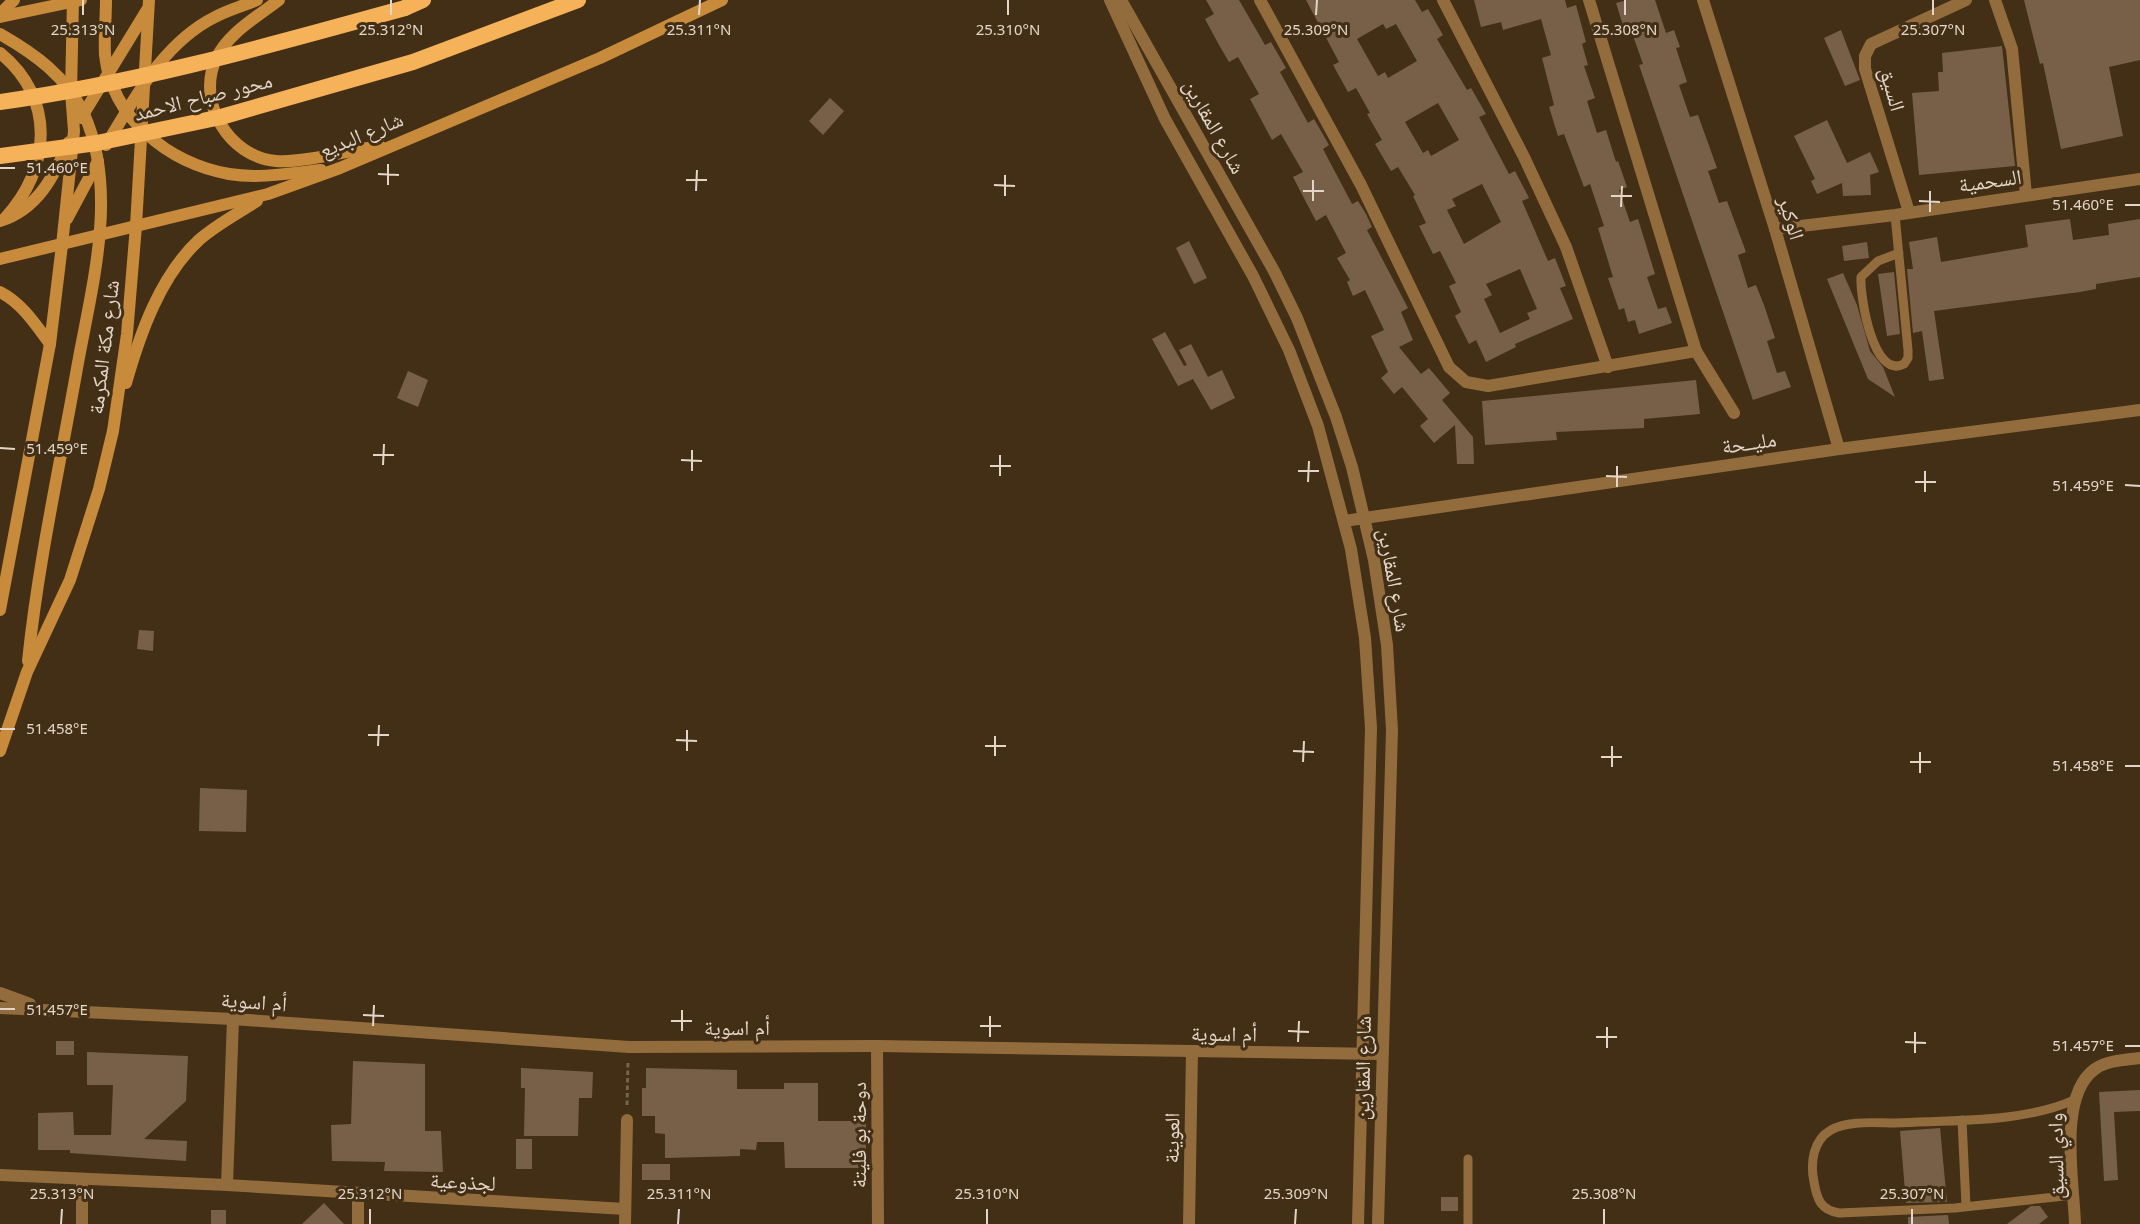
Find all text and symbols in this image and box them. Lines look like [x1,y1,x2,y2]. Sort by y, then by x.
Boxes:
text: 25.313°N [51,19,115,39]
text: 25.312°N [359,19,423,39]
text: 25.311°N [667,19,731,39]
text: 25.310°N [976,19,1040,39]
text: 25.309°N [1284,19,1348,39]
text: 25.308°N [1593,19,1657,39]
text: 25.307°N [1901,19,1965,39]
street label: السيق [1873,64,1913,114]
street label: محور صباح الاحمد [131,65,275,127]
street label: شارع المقارين [1177,73,1253,179]
street label: شارع البديع [315,105,407,163]
text: 51.460°E [26,157,88,177]
street label: السحمية [1957,162,2023,198]
street label: الوكير [1772,192,1812,243]
text: 51.460°E [2052,194,2114,214]
street label: شارع مكة المكرمة [81,278,125,416]
street label: مليــحة [1720,424,1778,460]
text: 51.459°E [26,438,88,458]
text: 51.459°E [2052,475,2114,495]
street label: شارع المقارين [1372,526,1418,634]
text: 51.458°E [26,718,88,738]
text: 51.458°E [2052,755,2114,775]
street label: أم اسوية [220,985,288,1018]
text: 51.457°E [26,999,88,1019]
street label: أم اسوية [704,1013,770,1042]
street label: شارع المقارين [1347,1015,1377,1121]
street label: أم اسوية [1191,1018,1257,1049]
text: 51.457°E [2052,1035,2114,1055]
street label: دوحة بو فليتة [844,1082,872,1188]
street label: العوينة [1157,1112,1185,1164]
street label: وادي السيق [2040,1113,2073,1199]
street label: لجذوعية [429,1165,497,1197]
text: 25.313°N [30,1183,94,1203]
text: 25.312°N [338,1183,402,1203]
text: 25.311°N [647,1183,711,1203]
text: 25.310°N [955,1183,1019,1203]
text: 25.309°N [1264,1183,1328,1203]
text: 25.308°N [1572,1183,1636,1203]
text: 25.307°N [1880,1183,1944,1203]

